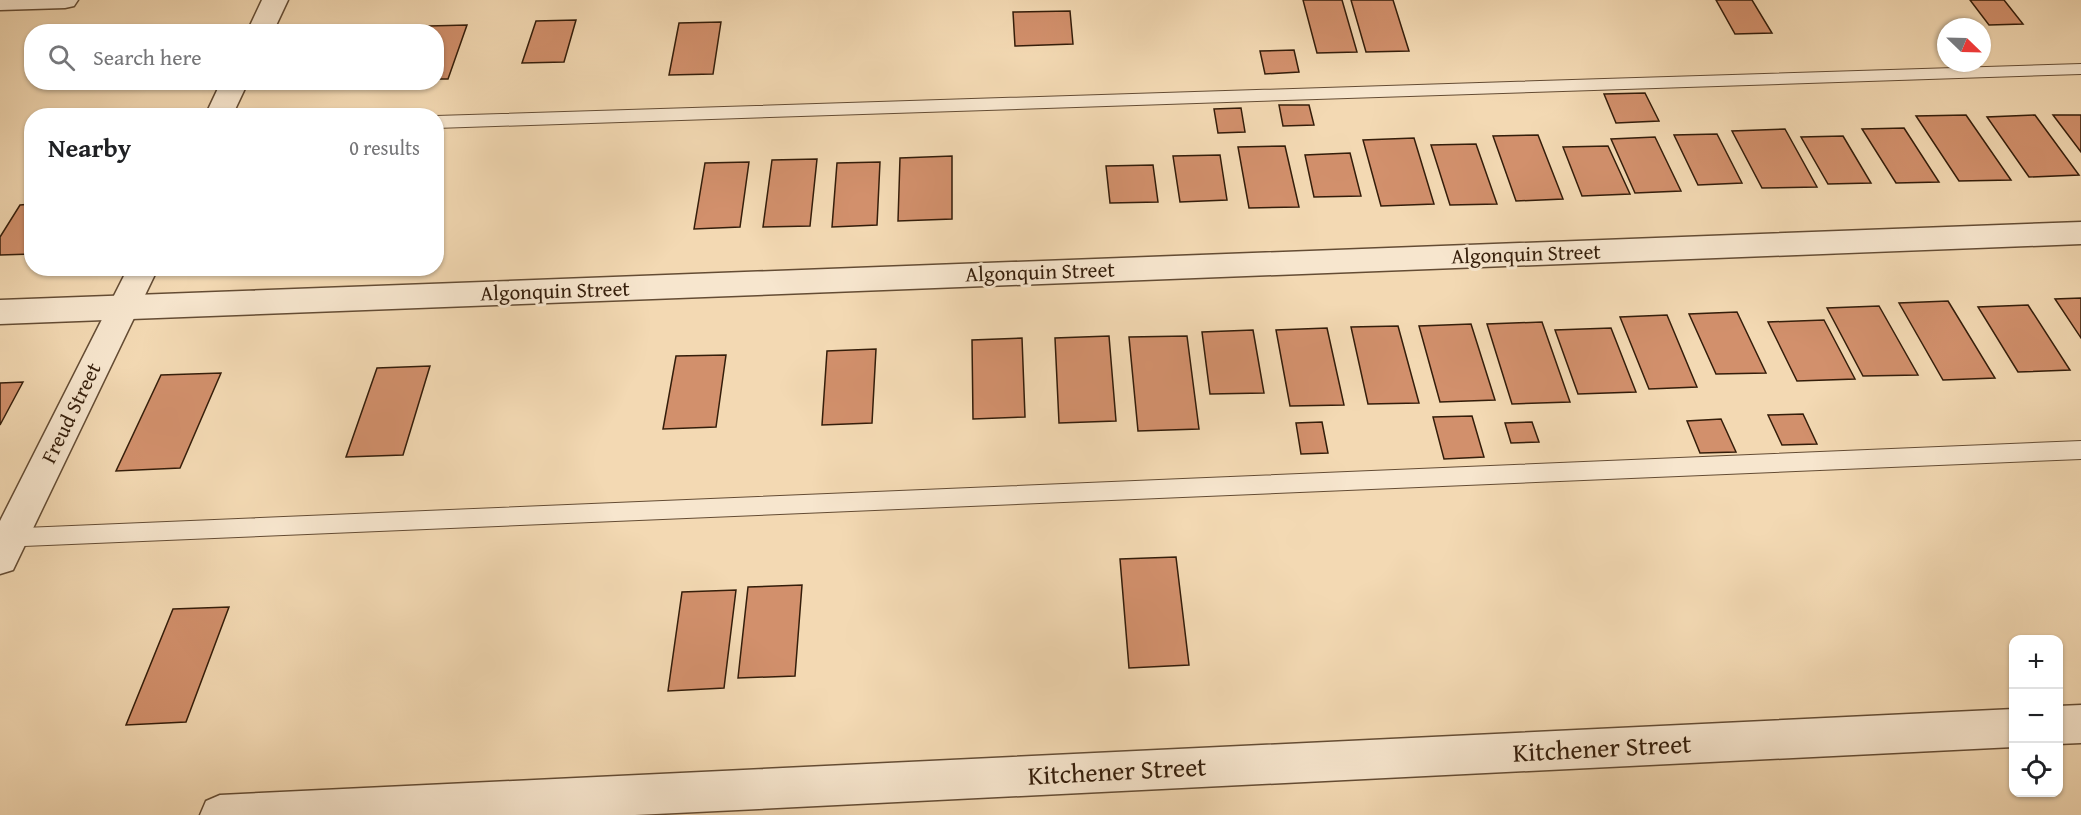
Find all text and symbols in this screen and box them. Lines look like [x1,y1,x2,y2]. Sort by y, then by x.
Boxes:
north arrow [1937,18,1991,72]
search box [24,24,444,90]
icon: search [45,41,78,74]
text: Search here [93,41,202,73]
text: Nearby [48,128,131,167]
text: 0 results [349,133,420,162]
street label: Algonquin Street [1451,235,1602,272]
street label: Algonquin Street [965,253,1116,290]
street label: Algonquin Street [480,272,631,309]
street label: Freud Street [33,357,109,468]
map controls [2009,635,2063,797]
button: + [2009,635,2063,689]
button: − [2009,689,2063,743]
street label: Kitchener Street [1512,723,1692,772]
button: locate [2009,743,2063,797]
street label: Kitchener Street [1027,746,1207,795]

